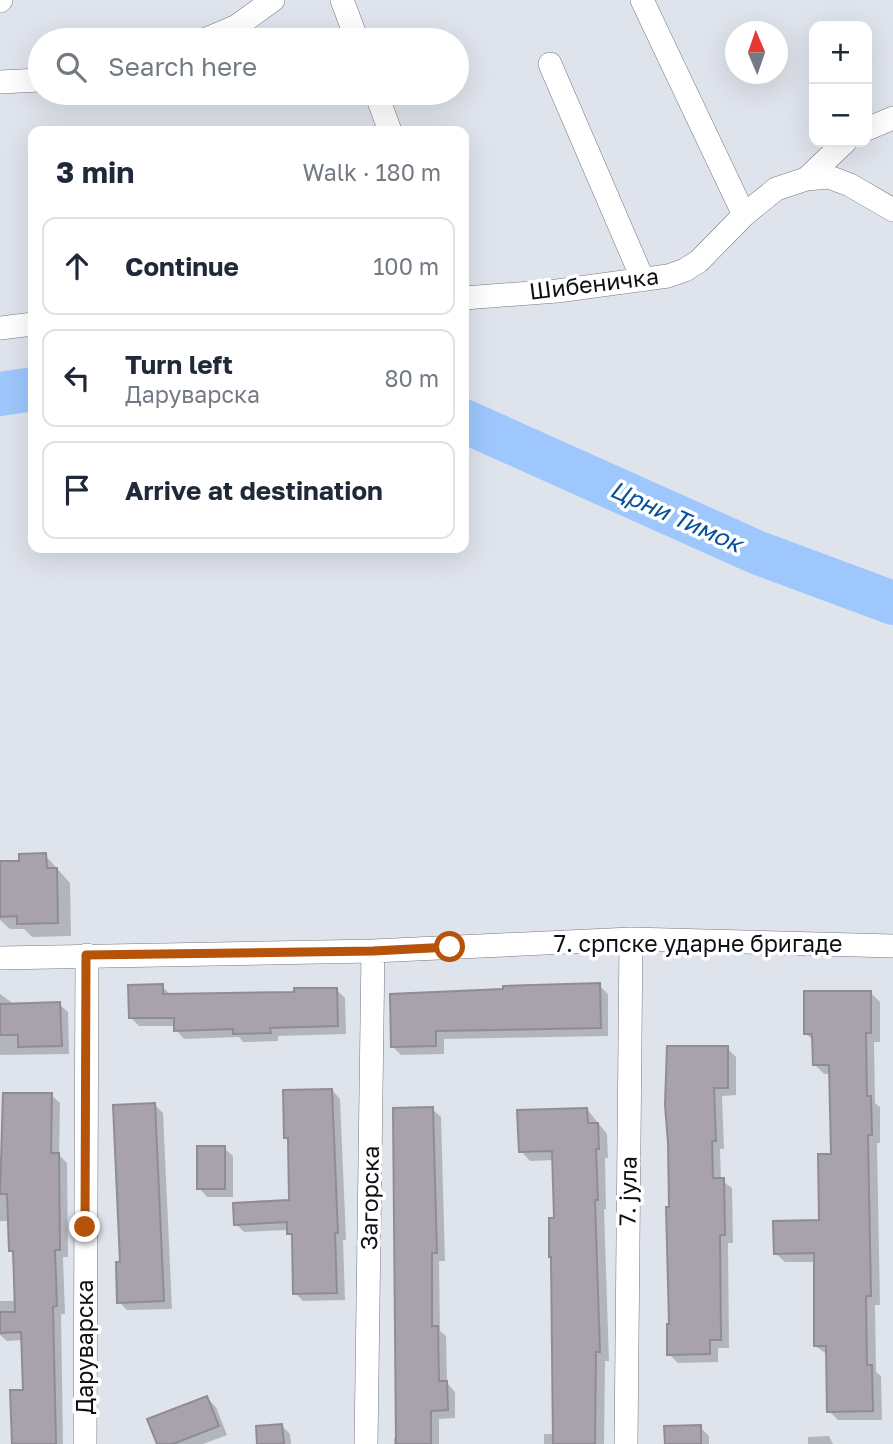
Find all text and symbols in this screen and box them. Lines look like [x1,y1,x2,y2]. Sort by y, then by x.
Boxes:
north arrow [725,21,788,84]
map controls [809,21,872,147]
button: + [809,21,872,84]
search box [28,28,469,105]
icon: search [52,48,90,86]
text: Search here [108,51,257,82]
button: − [809,84,872,147]
text: 3 min [56,154,134,190]
text: Walk · 180 m [303,158,441,186]
icon: ahead [58,247,96,285]
text: Continue [125,251,239,282]
text: 100 m [373,252,439,280]
street label: Шибеничка [528,261,660,305]
text: Turn left [125,349,233,380]
icon: left [58,359,96,397]
text: 80 m [385,364,439,392]
text: Даруварска [125,380,260,408]
icon: arrive [58,471,96,509]
water label: Црни Тимок [606,474,750,559]
text: Arrive at destination [125,475,383,506]
street label: 7. српске ударне бригаде [554,929,842,957]
route start [434,931,465,962]
street label: Загорска [354,1145,384,1250]
street label: 7. јула [612,1156,642,1226]
route end [69,1211,100,1242]
street label: Даруварска [70,1279,98,1415]

